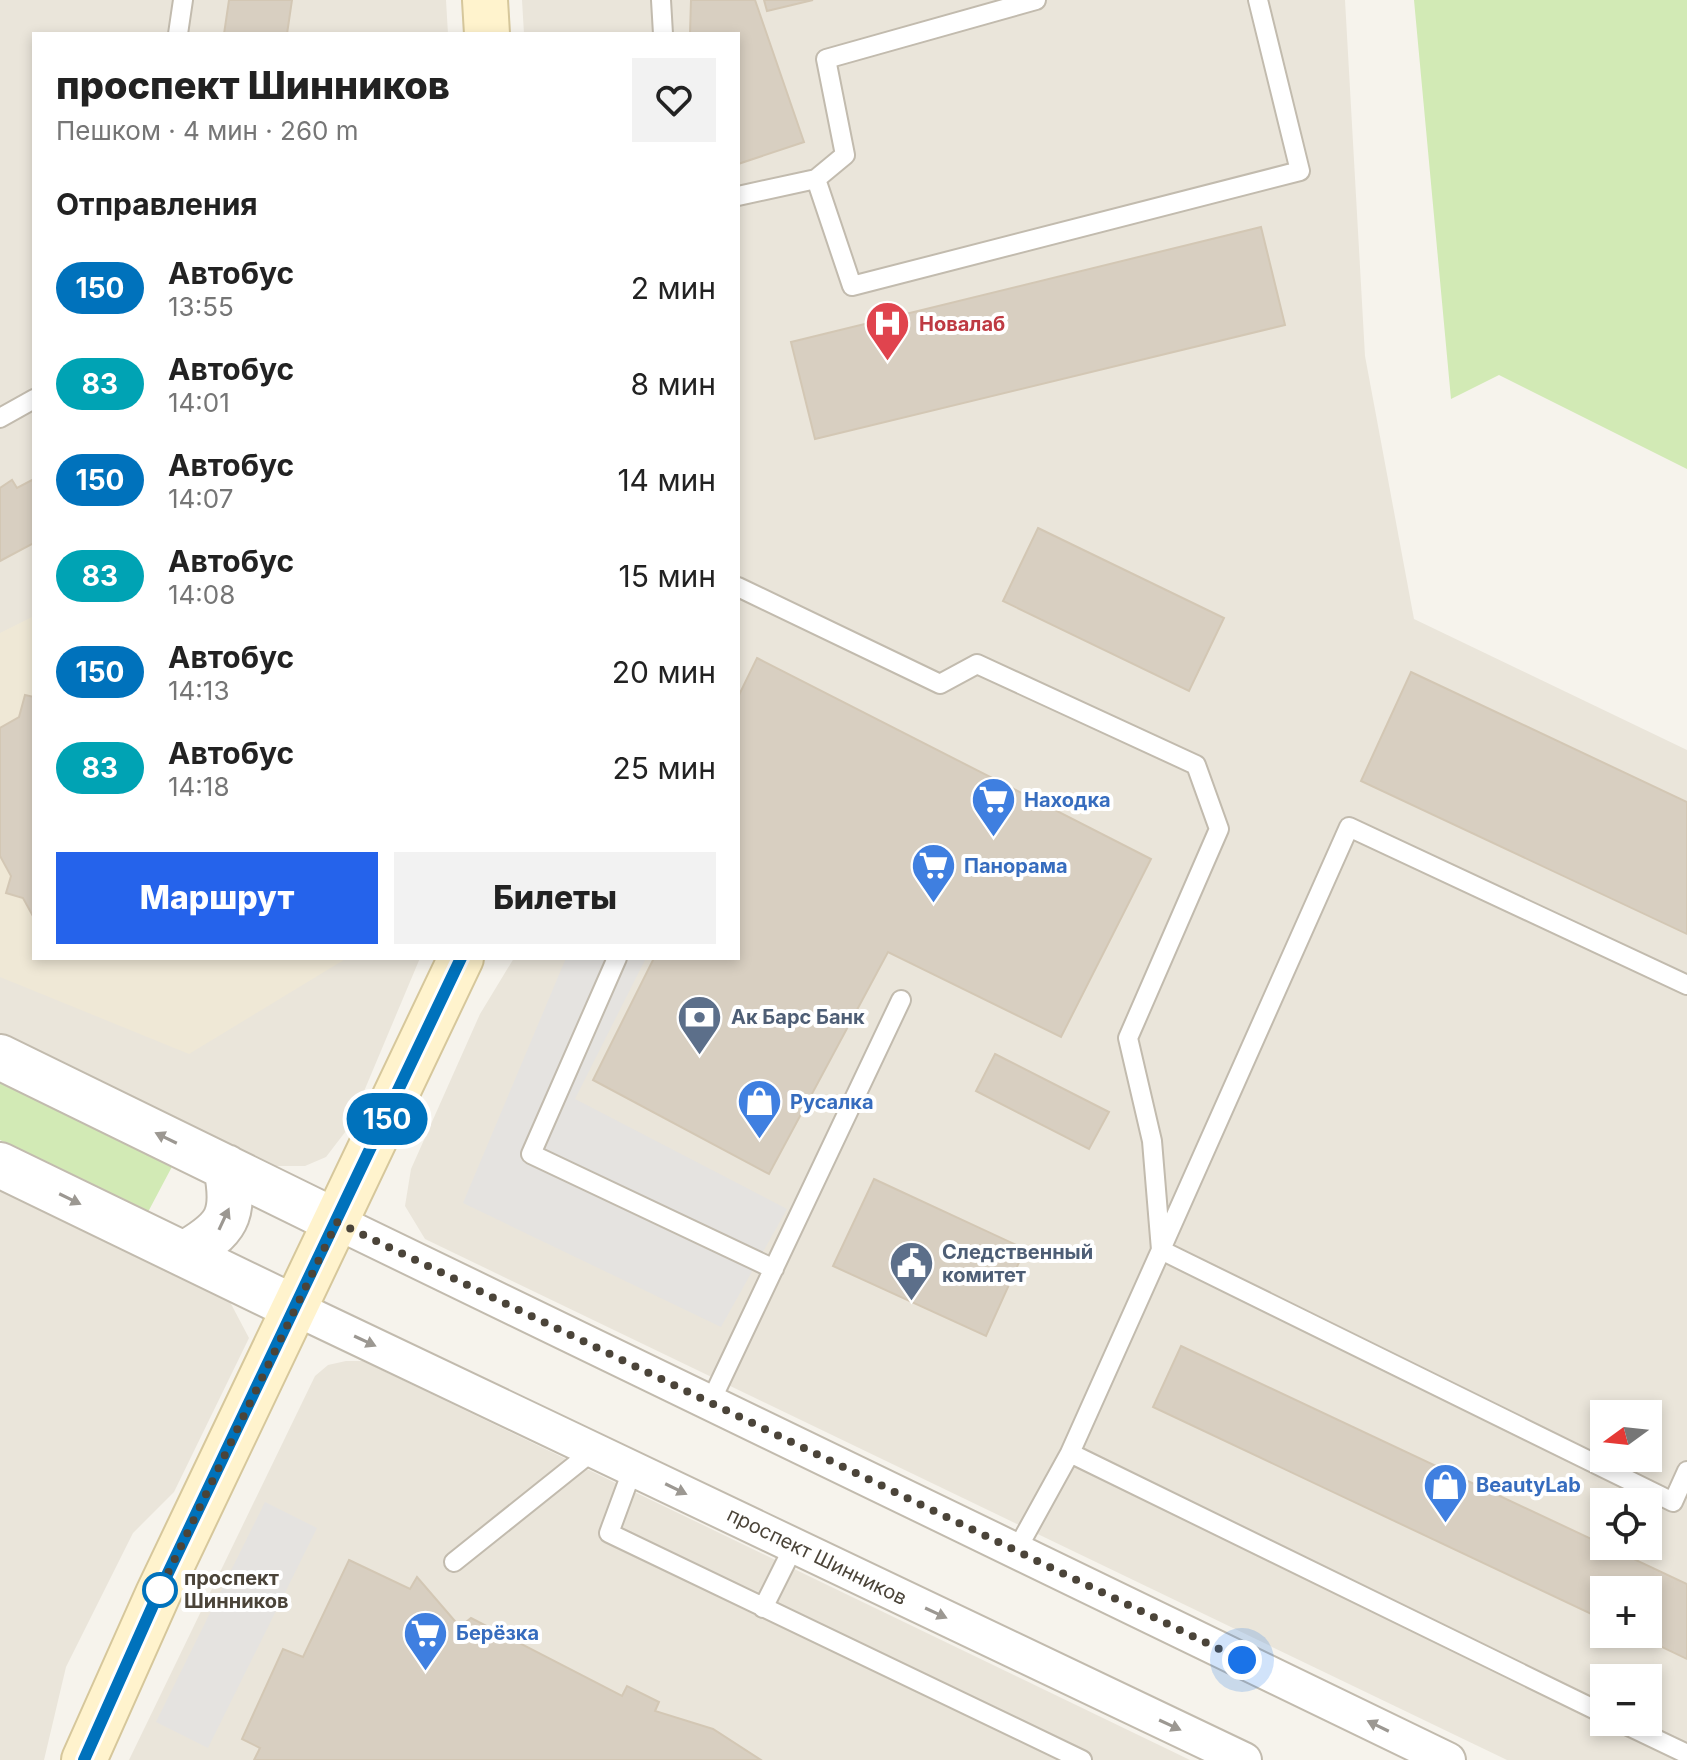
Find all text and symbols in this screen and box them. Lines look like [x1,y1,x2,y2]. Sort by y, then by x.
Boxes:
button: heart [632,58,716,142]
text: проспект Шинников [56,62,450,108]
text: Пешком · 4 мин · 260 m [56,115,359,146]
text: Отправления [56,186,258,222]
text: Автобус [168,255,294,291]
text: 2 мин [631,270,716,306]
text: 150 [76,271,124,305]
text: 13:55 [168,291,234,322]
hospital icon: Новалаб [864,300,912,363]
place label: Новалаб [919,312,1005,336]
text: Автобус [168,351,294,387]
text: 8 мин [630,366,716,402]
text: 83 [82,367,118,401]
text: 14:01 [168,387,230,418]
text: Автобус [168,447,294,483]
text: 14 мин [617,462,716,498]
text: 150 [76,463,124,497]
text: 14:07 [168,483,233,514]
text: Автобус [168,543,294,579]
text: 15 мин [619,558,716,594]
text: 83 [82,559,118,593]
text: 14:08 [168,579,235,610]
text: Автобус [168,639,294,675]
text: 20 мин [612,654,716,690]
text: 150 [76,655,124,689]
text: 14:13 [168,675,230,706]
text: Автобус [168,735,294,771]
text: 25 мин [612,750,716,786]
text: 83 [82,751,118,785]
text: 14:18 [168,771,230,802]
supermarket icon: Находка [969,776,1017,839]
place label: Находка [1024,788,1111,812]
supermarket icon: Панорама [909,842,957,905]
button: Маршрут [56,852,378,944]
button: Билеты [394,852,716,944]
place label: Панорама [964,854,1068,878]
bank icon: Ак Барс Банк [676,993,724,1056]
place label: Ак Барс Банк [731,1005,865,1029]
shop icon: Русалка [735,1078,783,1141]
place label: Русалка [790,1090,874,1114]
line badge: 150 [341,1093,433,1145]
text: 150 [363,1102,411,1136]
one-way arrow [155,1131,178,1145]
one-way arrow [59,1192,82,1205]
one-way arrow [217,1208,231,1231]
public building icon: Следственный комитет [887,1240,935,1303]
place label: Следственный комитет [942,1240,1093,1287]
one-way arrow [353,1334,377,1348]
north arrow [1590,1400,1662,1472]
map controls [1590,1400,1662,1736]
shop icon: BeautyLab [1421,1461,1469,1524]
place label: BeautyLab [1476,1473,1581,1497]
one-way arrow [664,1482,687,1496]
button: locate [1590,1488,1662,1560]
street label: проспект Шинников [723,1502,911,1610]
place label: проспект Шинников [184,1566,289,1613]
marker: проспект Шинников [143,1573,177,1607]
button: + [1590,1576,1662,1648]
one-way arrow [924,1606,947,1620]
supermarket icon: Берёзка [401,1609,449,1672]
place label: Берёзка [456,1621,539,1645]
your location [1222,1640,1262,1680]
button: − [1590,1664,1662,1736]
one-way arrow [1159,1718,1182,1732]
one-way arrow [1366,1719,1389,1733]

